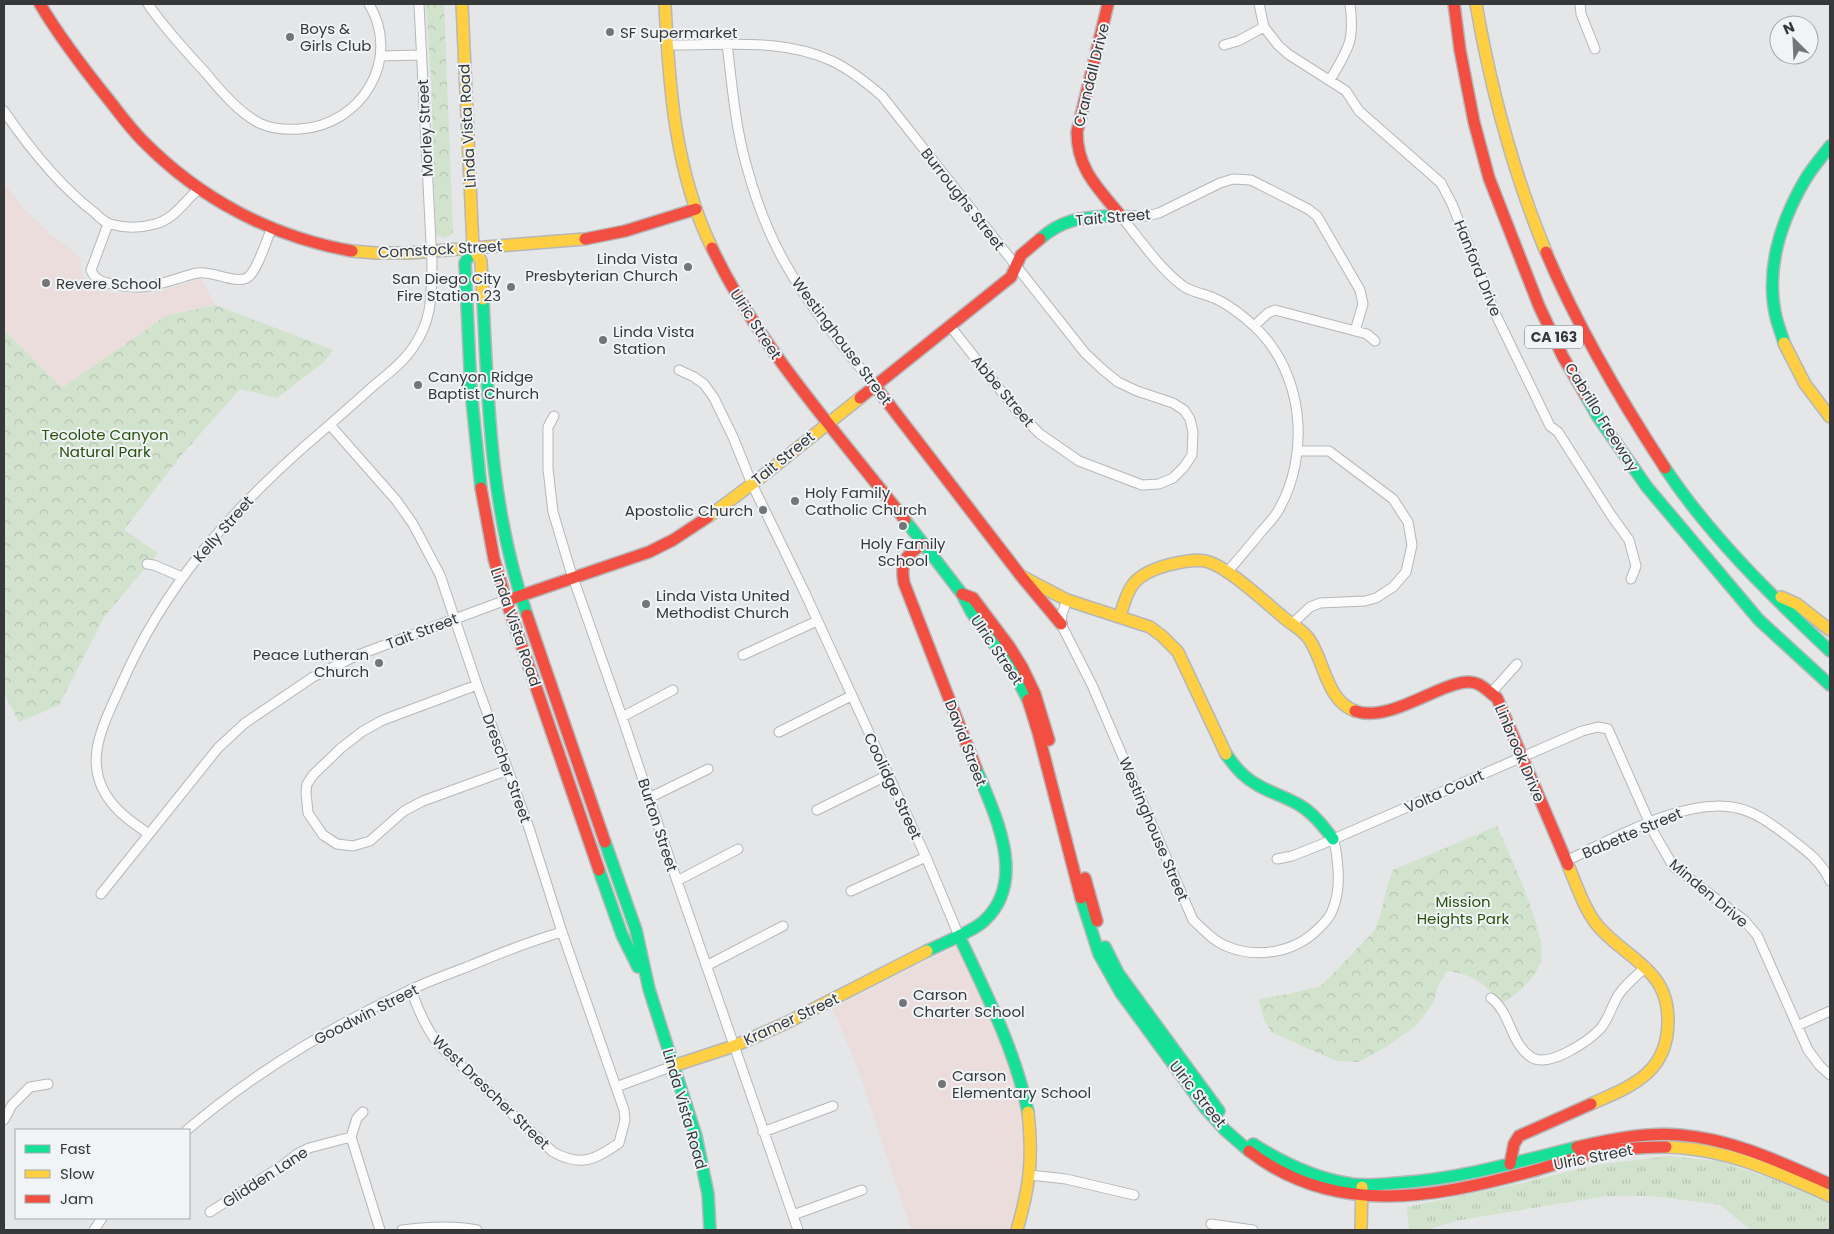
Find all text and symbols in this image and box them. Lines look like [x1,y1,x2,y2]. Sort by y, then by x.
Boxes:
north arrow [1769,15,1819,65]
text: N [1780,17,1798,39]
place label: Boys & Girls Club [300,18,372,56]
street label: Crandall Drive [1068,21,1114,129]
place label: SF Supermarket [620,22,737,43]
marker: SF Supermarket [604,26,616,38]
marker: Boys & Girls Club [284,31,296,43]
street label: Linda Vista Road [453,63,481,189]
street label: Morley Street [412,79,438,177]
street label: Burroughs Street [916,143,1010,255]
street label: Tait Street [1075,203,1151,231]
street label: Hanford Drive [1449,217,1507,319]
street label: Comstock Street [377,235,503,263]
place label: Linda Vista Presbyterian Church [525,248,678,286]
marker: Linda Vista Presbyterian Church [682,261,694,273]
place label: San Diego City Fire Station 23 [392,268,502,306]
place label: Revere School [56,273,161,294]
street label: Westinghouse Street [787,273,897,409]
marker: Revere School [40,277,52,289]
marker: San Diego City Fire Station 23 [505,281,517,293]
street label: Ulric Street [725,285,787,363]
place label: Linda Vista Station [613,321,694,359]
road number: CA 163 [1525,326,1583,348]
marker: Linda Vista Station [597,334,609,346]
street label: Abbe Street [967,351,1039,431]
street label: Cabrillo Freeway [1560,359,1644,476]
place label: Canyon Ridge Baptist Church [428,366,539,404]
marker: Canyon Ridge Baptist Church [412,379,424,391]
park label: Tecolote Canyon Natural Park [41,424,169,462]
street label: Tait Street [747,426,819,490]
place label: Holy Family Catholic Church [805,482,927,520]
street label: Kelly Street [188,491,258,567]
marker: Holy Family Catholic Church [789,495,801,507]
place label: Apostolic Church [625,500,753,521]
marker: Apostolic Church [757,504,769,516]
marker: Holy Family School [897,520,909,532]
place label: Holy Family School [860,533,946,571]
street label: Linda Vista Road [486,565,546,689]
place label: Linda Vista United Methodist Church [656,585,790,623]
marker: Linda Vista United Methodist Church [640,598,652,610]
street label: Tait Street [383,608,461,654]
street label: Ulric Street [966,611,1028,689]
place label: Peace Lutheran Church [253,644,369,682]
marker: Peace Lutheran Church [373,657,385,669]
street label: David Street [940,697,992,789]
street label: Linbrook Drive [1490,701,1550,805]
street label: Drescher Street [477,710,537,826]
street label: Coolidge Street [859,729,927,843]
street label: Westinghouse Street [1114,754,1194,904]
street label: Volta Court [1401,764,1487,818]
street label: Burton Street [633,776,683,874]
street label: Babette Street [1579,802,1685,864]
street label: Minden Drive [1665,854,1753,932]
park label: Mission Heights Park [1417,891,1510,929]
street label: Goodwin Street [310,979,422,1049]
place label: Carson Charter School [913,984,1025,1022]
street label: Kramer Street [740,988,842,1050]
marker: Carson Charter School [897,997,909,1009]
street label: West Drescher Street [428,1030,554,1154]
street label: Linda Vista Road [658,1046,712,1172]
street label: Ulric Street [1165,1056,1231,1132]
place label: Carson Elementary School [952,1065,1091,1103]
marker: Carson Elementary School [936,1078,948,1090]
legend [15,1129,190,1219]
text: Fast [60,1138,91,1159]
street label: Ulric Street [1552,1139,1634,1175]
street label: Glidden Lane [218,1142,312,1212]
text: Slow [60,1163,95,1184]
text: Jam [60,1188,94,1209]

